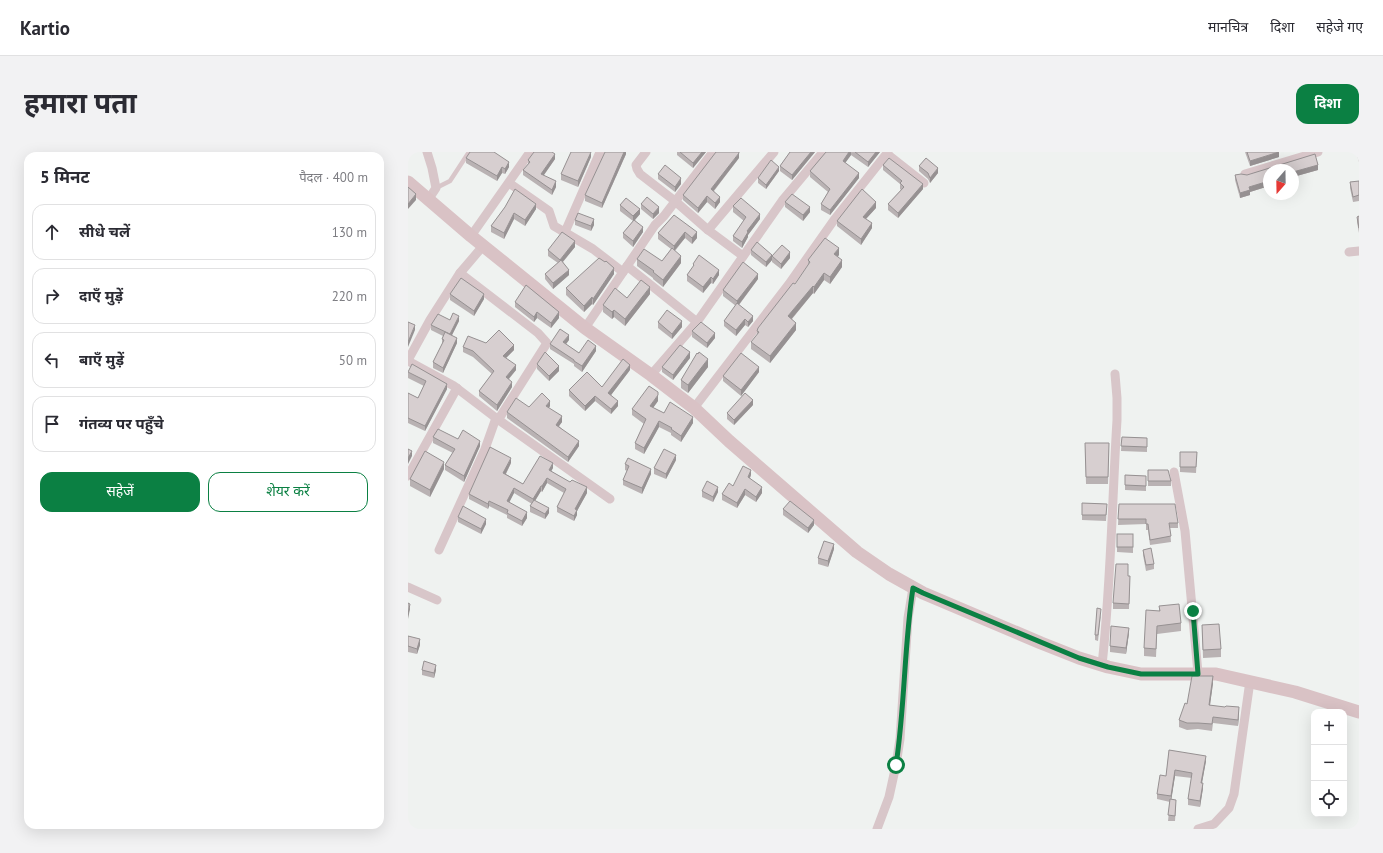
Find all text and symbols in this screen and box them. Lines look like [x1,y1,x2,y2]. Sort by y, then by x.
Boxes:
text: Kartio [20,16,70,40]
text: मानचित्र [1208,18,1248,36]
text: दिशा [1270,18,1294,36]
text: सहेजे गए [1316,18,1363,36]
text: हमारा पता [24,84,137,121]
button: दिशा [1296,84,1359,124]
north arrow [1263,164,1299,200]
text: 5 मिनट [40,166,90,188]
text: पैदल · 400 m [299,169,368,186]
icon: ahead [41,221,63,243]
text: सीधे चलें [79,222,130,241]
text: 130 m [332,224,367,241]
icon: right [41,285,63,307]
text: दाएँ मुड़ें [79,286,123,305]
text: 220 m [332,288,367,305]
icon: left [41,349,63,371]
text: बाएँ मुड़ें [79,350,124,369]
text: 50 m [339,352,367,369]
icon: arrive [41,413,63,435]
text: गंतव्य पर पहुँचे [79,414,164,433]
button: सहेजें [40,472,200,512]
button: शेयर करें [208,472,368,512]
route end [1184,602,1202,620]
map controls [1311,709,1347,817]
button: + [1311,709,1347,745]
button: − [1311,745,1347,781]
route start [887,756,905,774]
button: locate [1311,781,1347,817]

